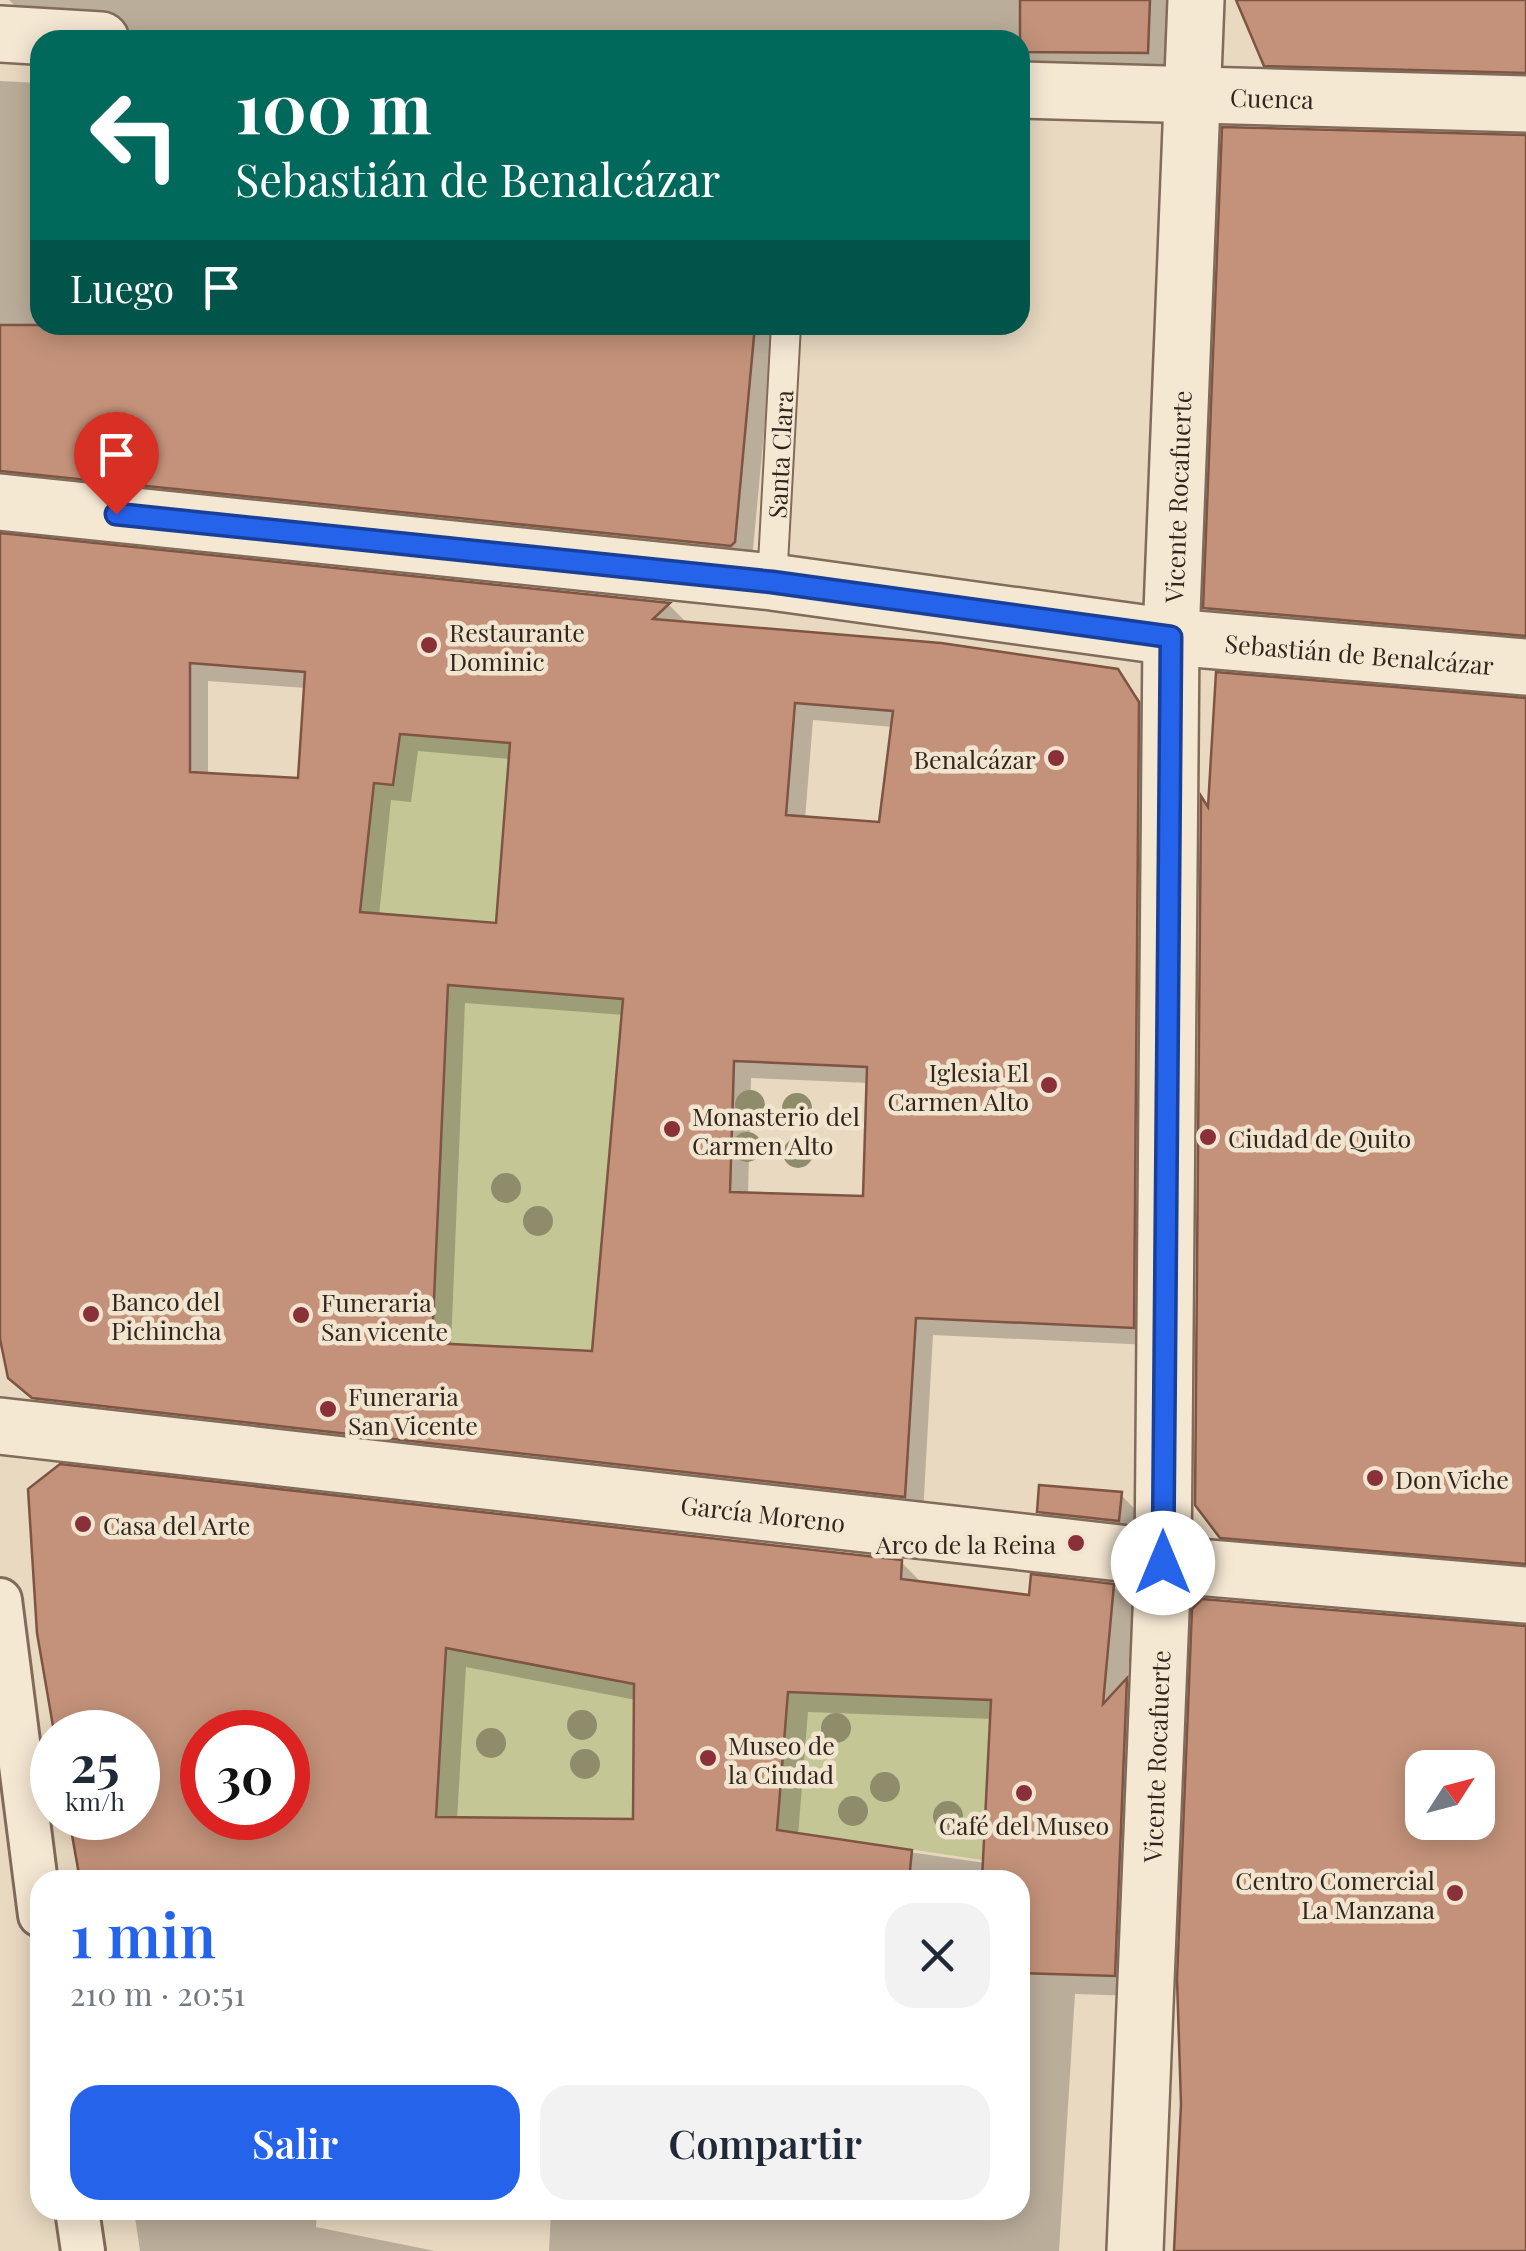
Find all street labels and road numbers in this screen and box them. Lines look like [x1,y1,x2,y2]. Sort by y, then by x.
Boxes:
street label: Cuenca [1229,79,1315,115]
street label: Santa Clara [759,389,799,519]
street label: Vicente Rocafuerte [1156,390,1197,605]
street label: Sebastián de Benalcázar [1224,625,1495,681]
street label: García Moreno [679,1487,847,1538]
street label: Vicente Rocafuerte [1134,1650,1176,1864]

